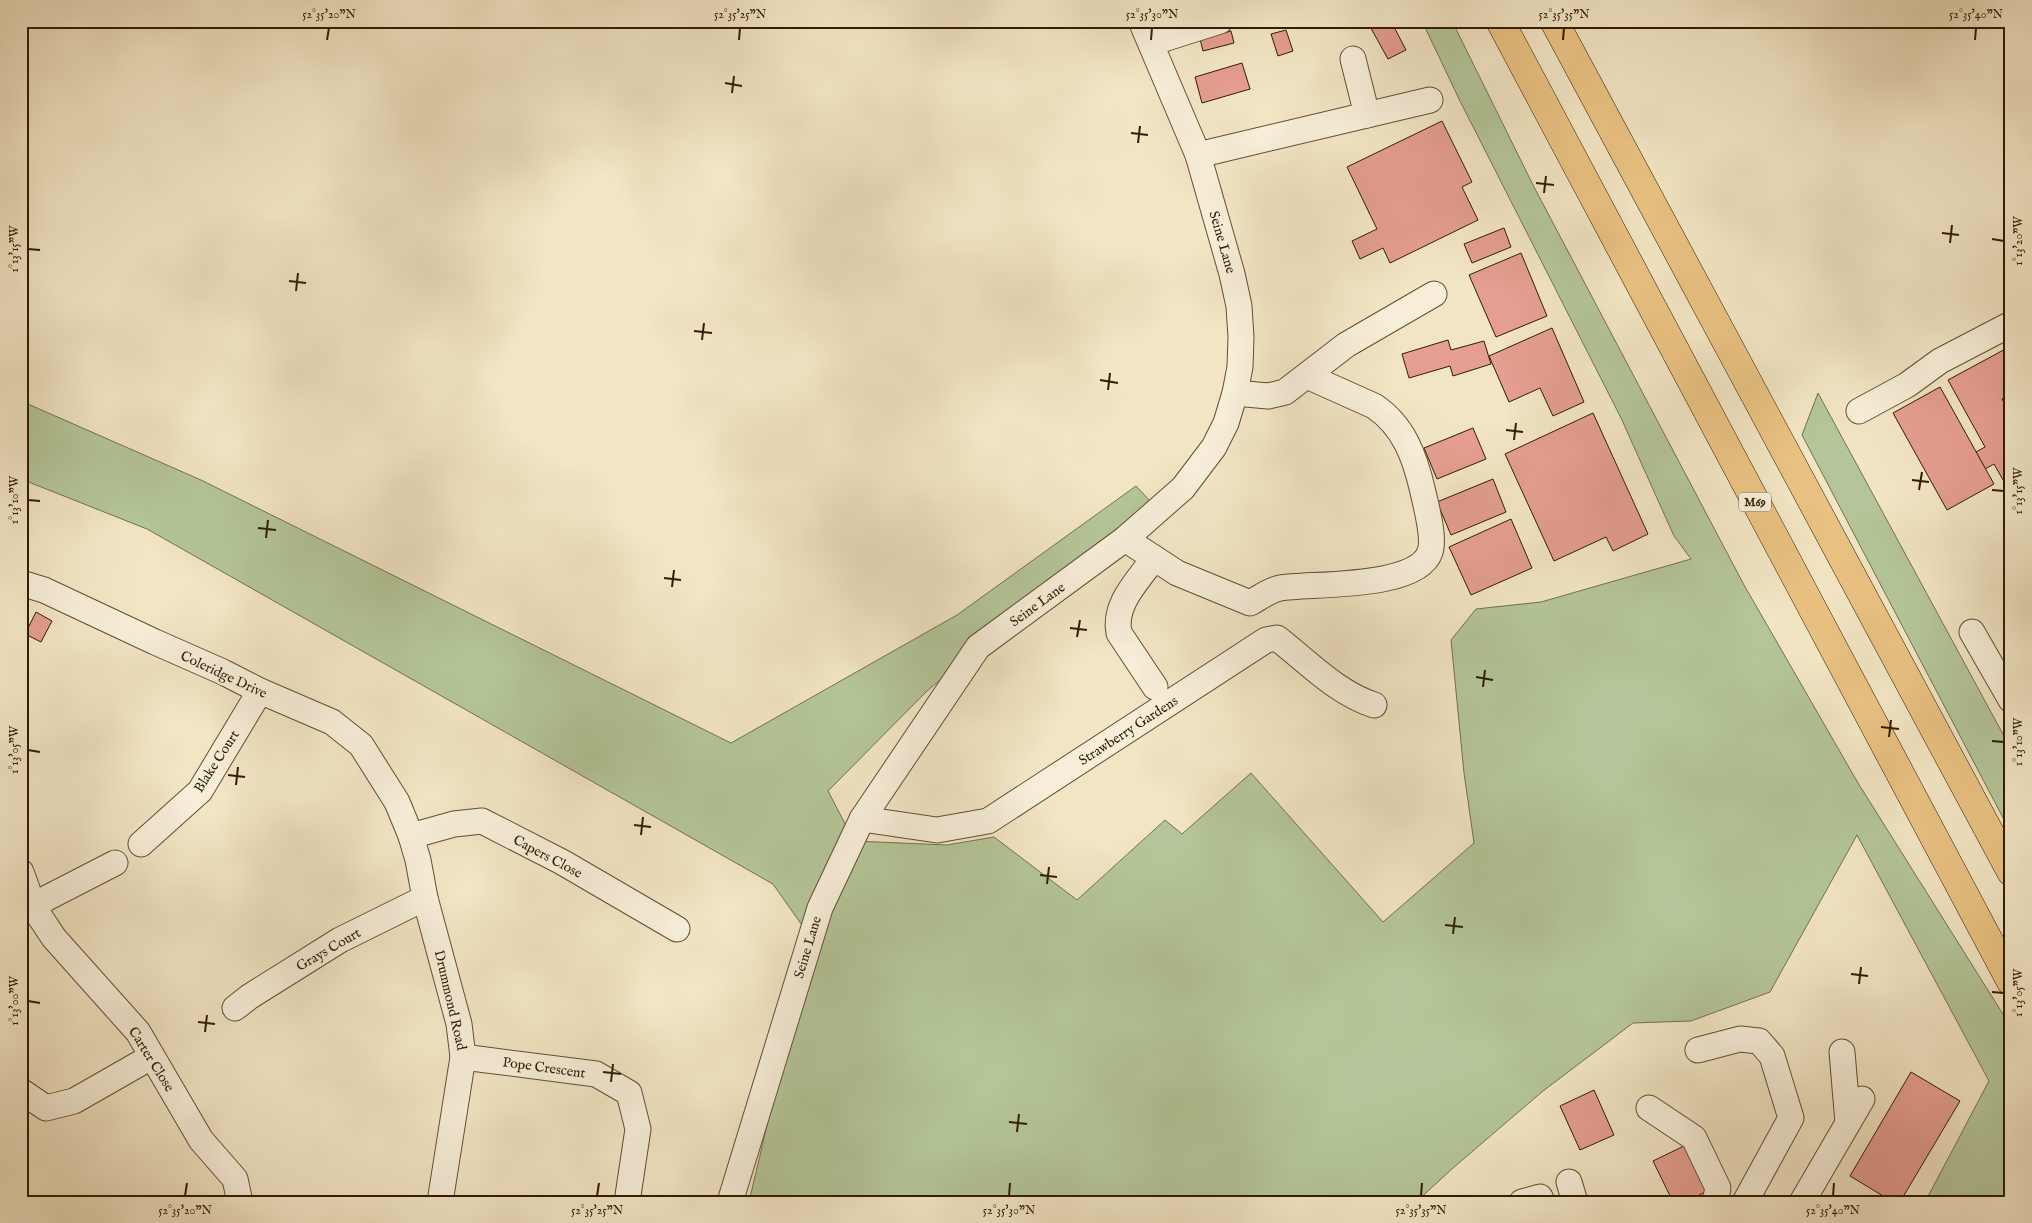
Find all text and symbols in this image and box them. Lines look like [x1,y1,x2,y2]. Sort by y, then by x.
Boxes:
text: 52°35'20"N [302,7,356,22]
text: 52°35'25"N [714,7,767,22]
text: 52°35'30"N [1126,7,1179,22]
text: 52°35'35"N [1538,7,1590,22]
text: 52°35'40"N [1949,7,2004,22]
street label: Seine Lane [1205,209,1240,276]
text: 1°13'20"W [2011,216,2026,266]
text: 1°13'15"W [7,225,22,272]
text: 1°13'15"W [2011,467,2026,514]
text: 1°13'10"W [7,475,22,524]
road number: M69 [1739,492,1771,512]
street label: Seine Lane [1006,578,1069,631]
street label: Coleridge Drive [177,647,270,703]
street label: Strawberry Gardens [1075,692,1182,770]
text: 1°13'10"W [2011,717,2026,766]
text: 1°13'05"W [7,725,22,774]
street label: Blake Court [190,727,244,796]
street label: Capers Close [510,831,586,883]
street label: Seine Lane [790,913,826,981]
street label: Grays Court [293,924,364,976]
street label: Drummond Road [430,948,470,1053]
text: 1°13'05"W [2011,968,2026,1017]
text: 1°13'00"W [7,976,22,1026]
street label: Carter Close [124,1024,179,1096]
street label: Pope Crescent [501,1053,587,1083]
text: 52°35'20"N [158,1203,212,1218]
text: 52°35'25"N [571,1203,624,1218]
text: 52°35'30"N [983,1203,1036,1218]
text: 52°35'35"N [1395,1203,1447,1218]
text: 52°35'40"N [1806,1203,1861,1218]

